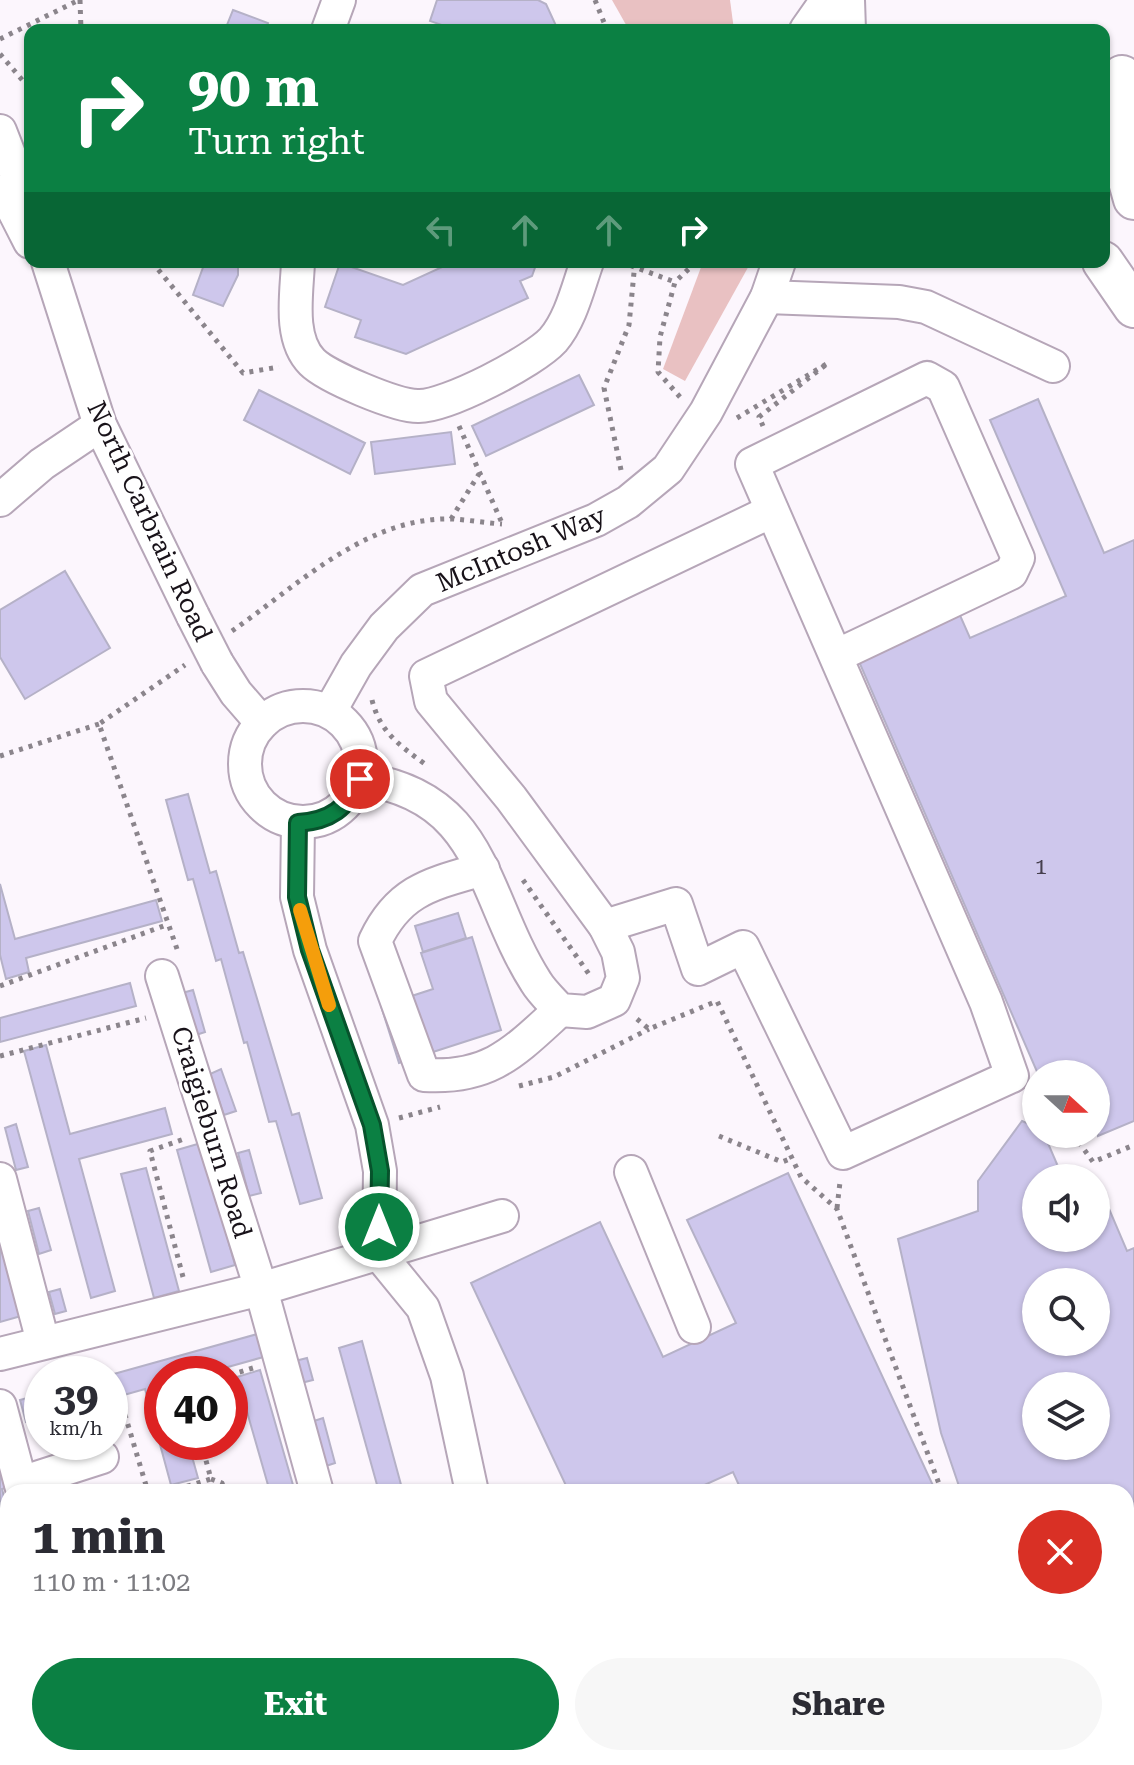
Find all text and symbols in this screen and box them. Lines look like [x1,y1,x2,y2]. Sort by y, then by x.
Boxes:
text: 90 m [188,54,319,120]
icon: right [56,56,160,160]
text: Turn right [188,121,365,163]
icon: left [419,208,463,252]
icon: ahead [503,208,547,252]
icon: ahead [587,208,631,252]
icon: right [671,208,715,252]
street label: North Carbrain Road [81,396,219,646]
street label: McIntosh Way [432,500,611,598]
pin [326,745,394,813]
icon: arrive [338,757,382,801]
house number: 1 [1035,854,1047,879]
street label: Craigieburn Road [166,1023,259,1242]
north arrow [1022,1060,1110,1148]
map controls [1022,1060,1110,1460]
button: sound [1022,1164,1110,1252]
position arrow [337,1185,421,1269]
button: search [1022,1268,1110,1356]
speed limit sign: 40 [144,1356,248,1460]
button: layers [1022,1372,1110,1460]
text: 39 [54,1374,98,1421]
text: km/h [49,1416,103,1440]
text: 1 min [32,1509,165,1565]
button: close [1018,1510,1102,1594]
text: 110 m · 11:02 [32,1567,191,1597]
button: Exit [32,1658,559,1750]
button: Share [575,1658,1102,1750]

